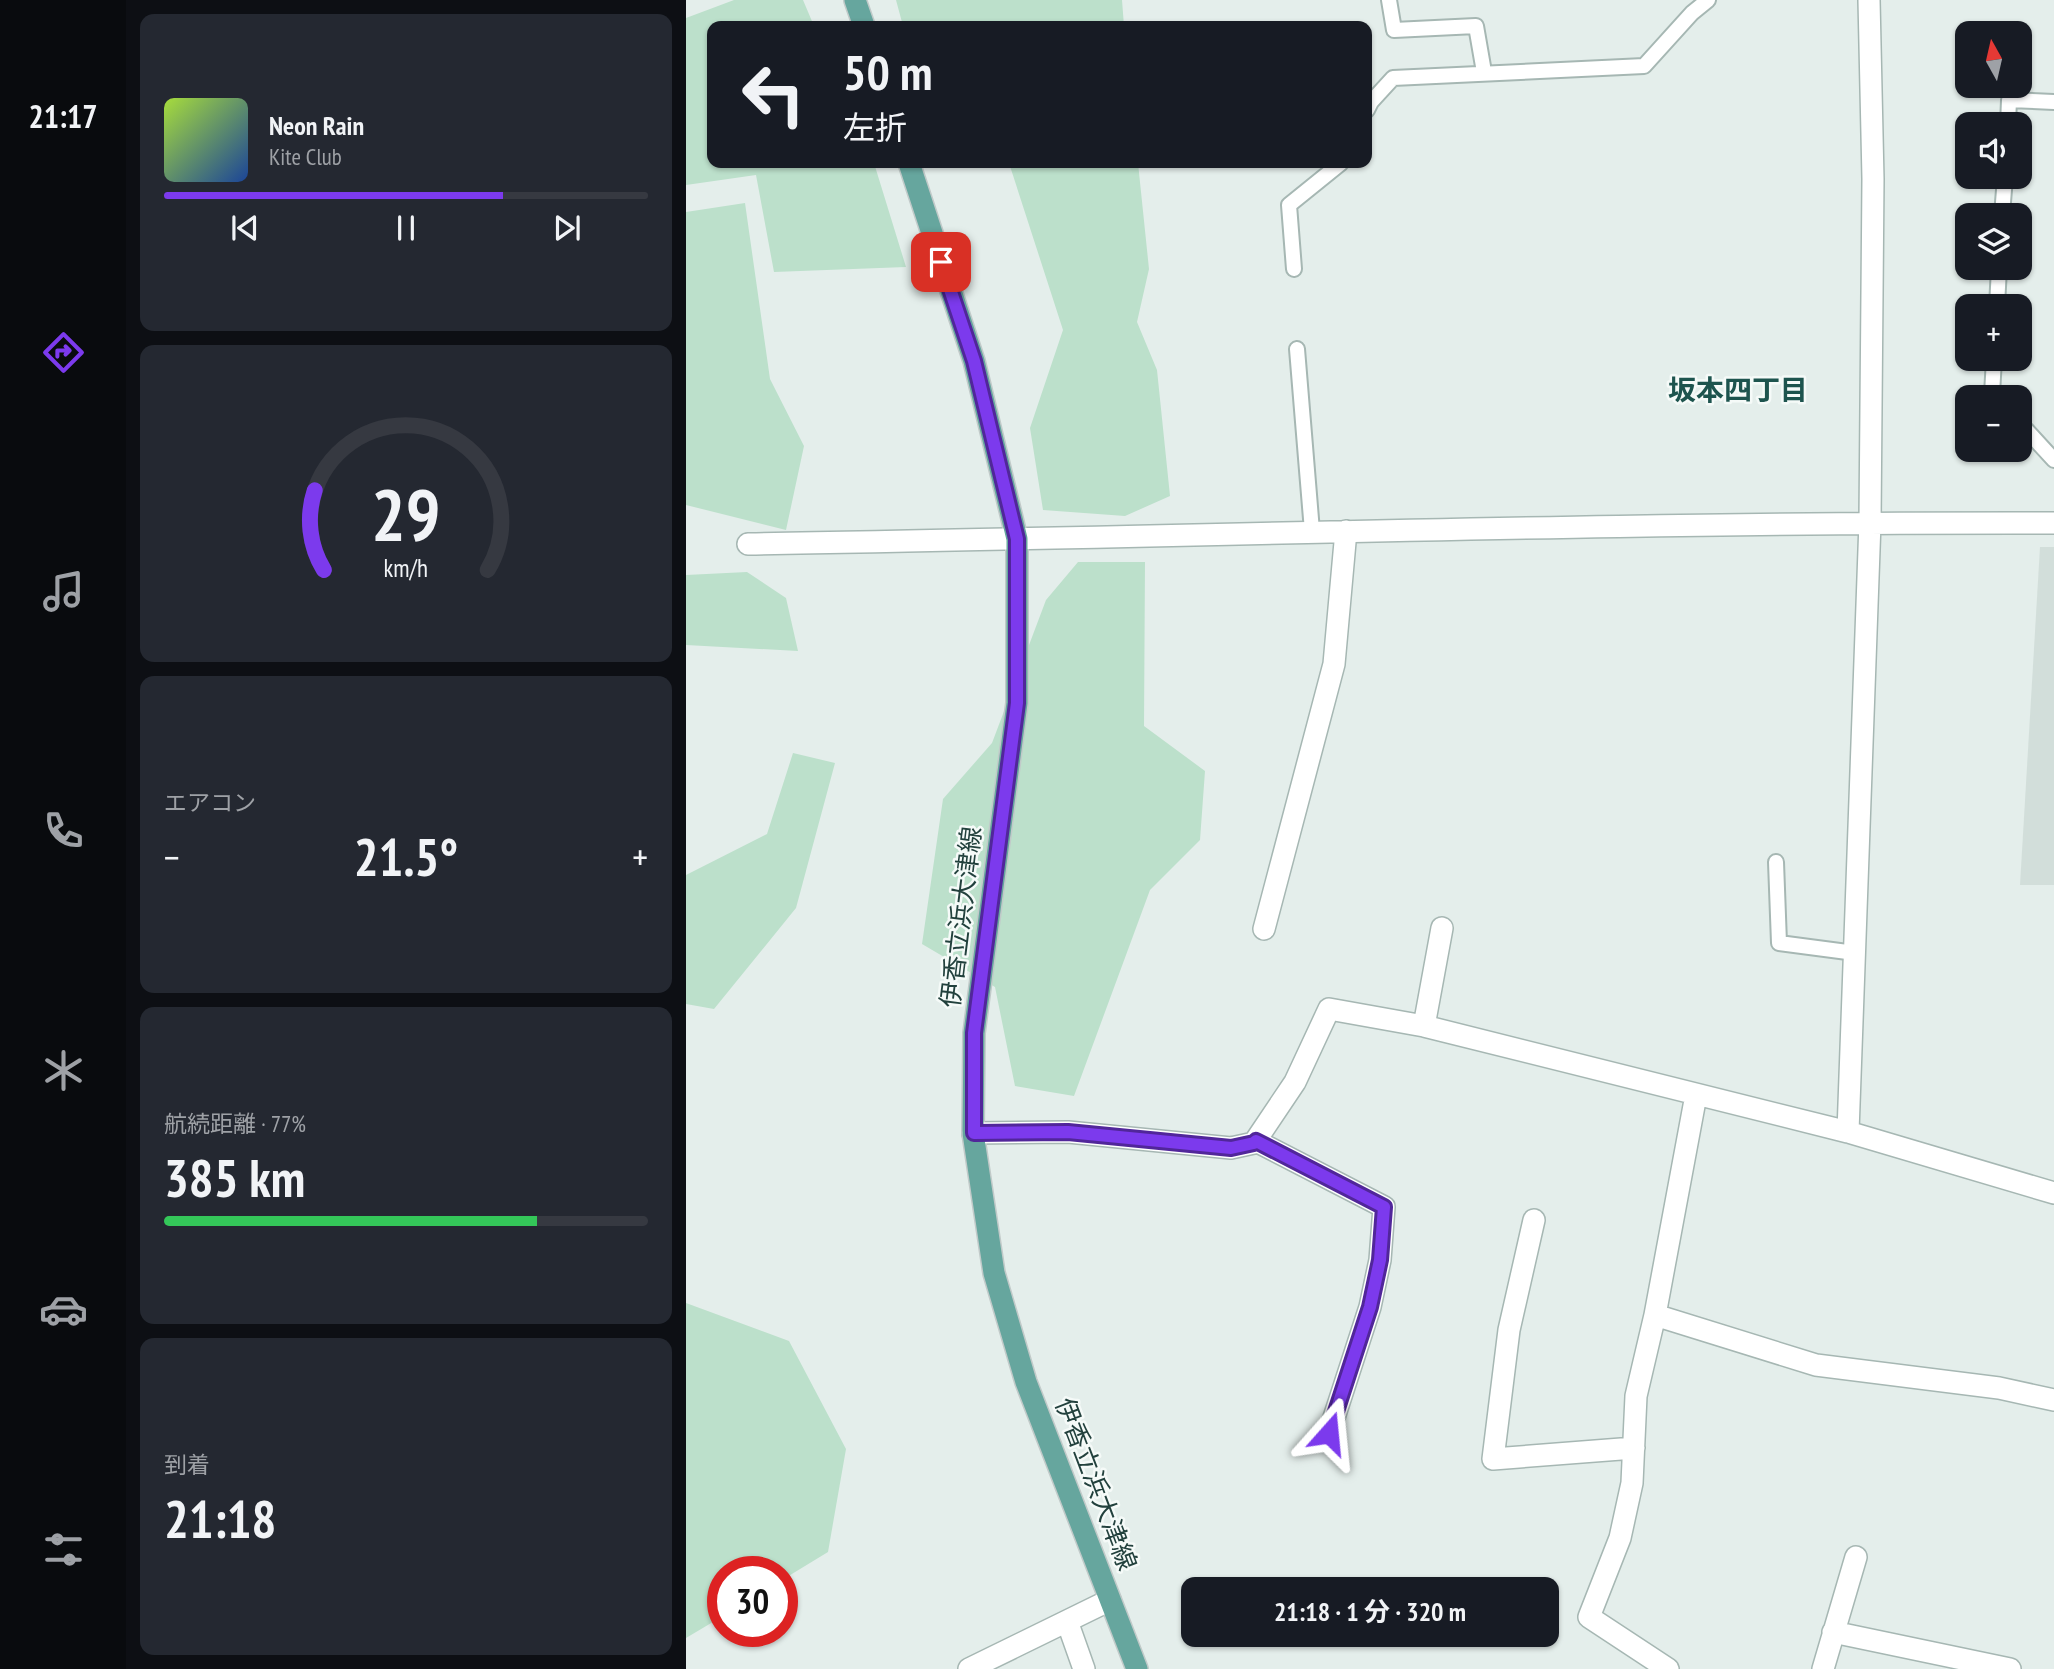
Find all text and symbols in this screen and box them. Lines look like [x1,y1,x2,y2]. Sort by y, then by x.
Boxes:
north arrow [1955,21,2032,98]
map controls [1955,21,2032,462]
text: 50 m [843,40,932,104]
icon: left [728,49,819,140]
text: 21:17 [28,95,98,137]
text: 左折 [843,106,907,148]
text: Neon Rain [269,109,364,142]
button: sound [1955,112,2032,189]
text: Kite Club [269,142,342,171]
button: layers [1955,203,2032,280]
icon: previous [226,209,264,247]
icon: pause [387,209,425,247]
icon: next [548,209,586,247]
pin [911,232,971,292]
icon: arrive [922,243,960,281]
button: + [1955,294,2032,371]
icon: directions [39,328,88,377]
district label: 坂本四丁目 [1668,371,1808,408]
button: − [1955,385,2032,462]
text: 29 [371,466,441,560]
text: km/h [384,551,428,583]
icon: music [39,567,88,616]
text: エアコン [164,788,256,817]
icon: phone [39,806,88,855]
text: 21.5° [354,823,458,890]
street label: 伊香立浜大津線 [933,825,988,1009]
text: − [164,832,180,881]
text: + [632,832,648,881]
icon: climate [39,1046,88,1095]
text: 航続距離 · 77% [164,1109,306,1138]
text: 385 km [164,1144,305,1211]
icon: car [39,1285,88,1334]
street label: 伊香立浜大津線 [1048,1393,1144,1575]
position arrow [1292,1396,1366,1470]
text: 到着 [164,1450,210,1479]
text: 21:18 [164,1485,276,1552]
icon: filters [39,1525,88,1574]
speed limit sign: 30 [707,1556,798,1647]
text: 21:18 · 1 分 · 320 m [1274,1595,1466,1628]

